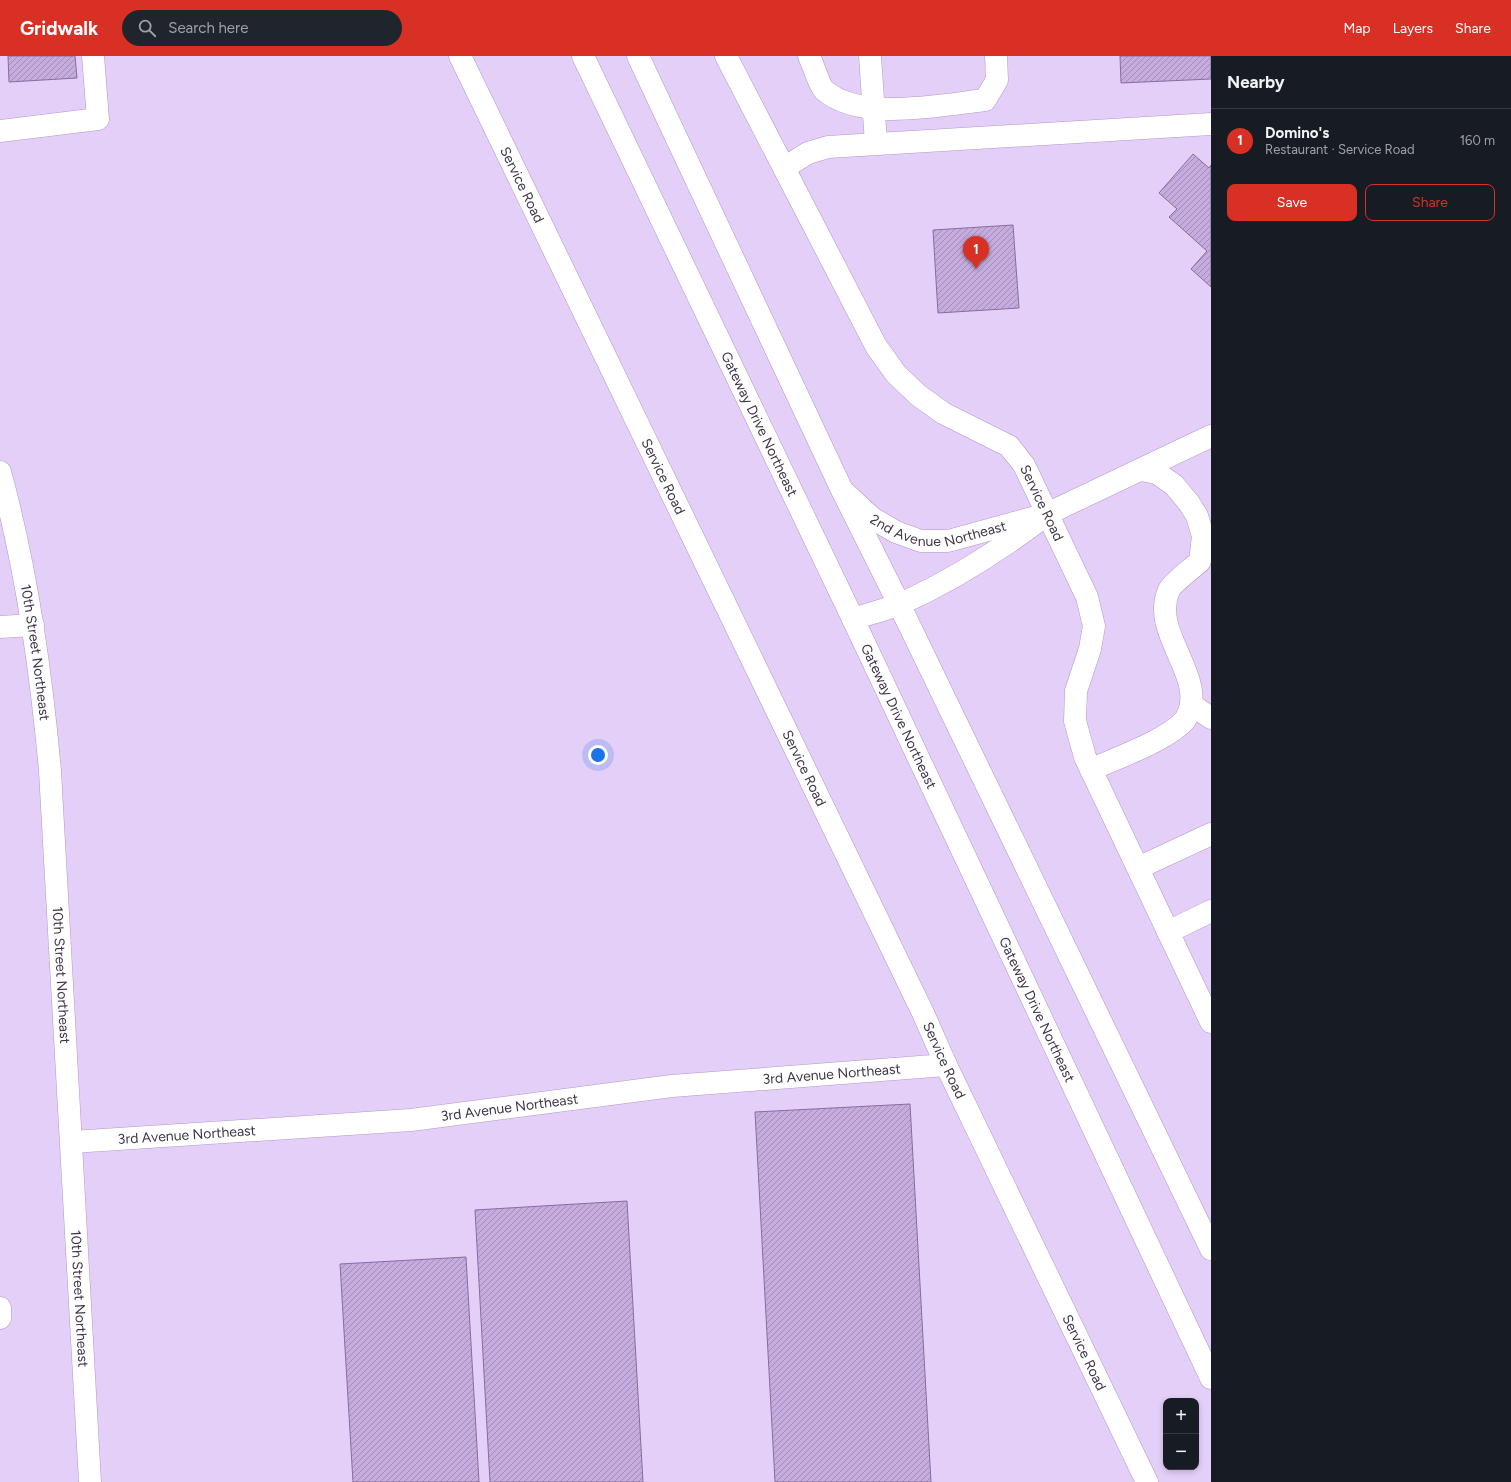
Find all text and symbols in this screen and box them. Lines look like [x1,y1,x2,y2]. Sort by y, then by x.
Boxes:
search box [122,10,402,46]
text: Gridwalk [20,17,98,40]
icon: search [136,17,158,39]
text: Search here [168,19,248,37]
text: Map [1343,20,1371,37]
text: Layers [1393,20,1433,37]
text: Share [1455,20,1491,37]
text: Nearby [1227,72,1285,92]
text: Domino's [1265,124,1329,142]
text: 1 [1237,133,1243,148]
text: 160 m [1460,133,1495,148]
text: Restaurant · Service Road [1265,142,1415,157]
street label: Service Road [496,144,547,226]
button: Save [1227,184,1357,221]
button: Share [1365,184,1495,221]
pin: 1 [963,236,989,269]
street label: Gateway Drive Northeast [717,349,801,499]
street label: Service Road [637,436,689,517]
street label: Service Road [1016,462,1067,544]
street label: 2nd Avenue Northeast [867,511,1008,551]
street label: 10th Street Northeast [17,583,53,721]
street label: Gateway Drive Northeast [857,641,940,792]
street label: Service Road [778,727,830,809]
your location [588,745,608,765]
street label: 10th Street Northeast [49,906,73,1044]
street label: Gateway Drive Northeast [995,934,1078,1085]
street label: Service Road [919,1019,969,1102]
street label: 3rd Avenue Northeast [762,1061,901,1088]
street label: 3rd Avenue Northeast [440,1090,579,1125]
street label: 3rd Avenue Northeast [117,1122,256,1148]
street label: 10th Street Northeast [67,1230,92,1368]
street label: Service Road [1059,1312,1110,1393]
map controls [1163,1398,1199,1470]
button: + [1163,1398,1199,1434]
button: − [1163,1434,1199,1470]

